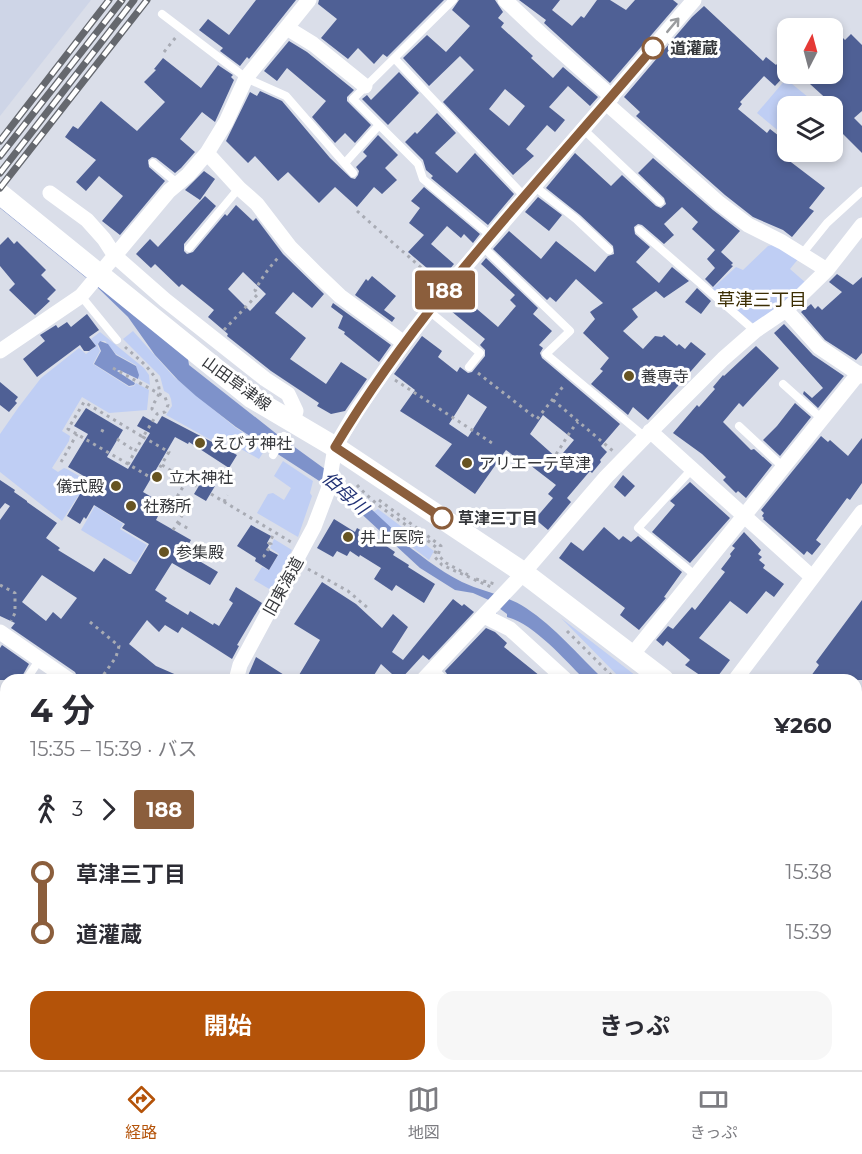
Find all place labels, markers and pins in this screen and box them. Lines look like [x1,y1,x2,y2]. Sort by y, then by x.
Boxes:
marker: 道灌蔵 [642,37,664,59]
place label: 道灌蔵 [670,39,718,58]
place label: 養専寺 [641,367,689,386]
marker: 養専寺 [622,369,636,383]
place label: えびす神社 [212,434,292,453]
marker: えびす神社 [193,436,207,450]
place label: アリエーテ草津 [479,454,591,473]
marker: アリエーテ草津 [460,456,474,470]
place label: 立木神社 [169,468,233,487]
marker: 立木神社 [150,470,164,484]
place label: 儀式殿 [56,477,104,496]
marker: 儀式殿 [109,479,123,493]
place label: 社務所 [143,497,191,516]
marker: 社務所 [124,499,138,513]
marker: 草津三丁目 [431,507,453,529]
place label: 草津三丁目 [458,509,538,528]
place label: 井上医院 [360,528,424,547]
marker: 井上医院 [341,530,355,544]
place label: 参集殿 [176,543,224,562]
marker: 参集殿 [157,545,171,559]

